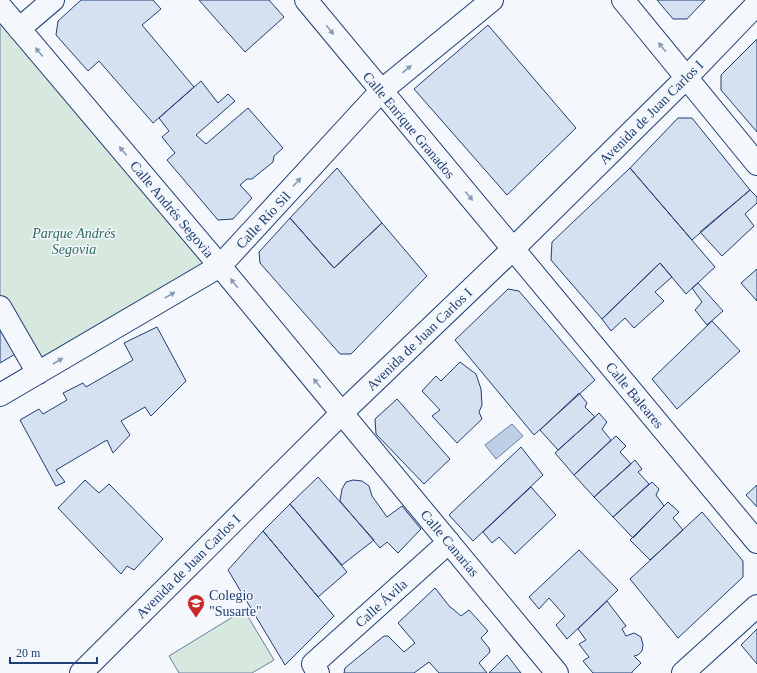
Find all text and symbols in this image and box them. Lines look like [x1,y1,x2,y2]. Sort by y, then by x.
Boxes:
one-way arrow [326,25,335,36]
one-way arrow [657,42,666,53]
one-way arrow [35,47,44,58]
street label: Avenida de Juan Carlos I [596,57,707,167]
one-way arrow [402,65,413,74]
street label: Calle Enrique Granados [360,69,458,182]
one-way arrow [119,146,128,157]
street label: Calle Andrés Segovia [127,158,217,261]
one-way arrow [292,177,302,187]
street label: Calle Río Sil [233,189,294,252]
one-way arrow [464,191,473,201]
park label: Parque Andrés Segovia [31,226,116,257]
one-way arrow [230,277,239,288]
street label: Avenida de Juan Carlos I [364,285,475,394]
one-way arrow [164,292,176,299]
one-way arrow [52,358,64,365]
street label: Calle Baleares [603,359,666,431]
one-way arrow [312,378,321,389]
street label: Calle Canarias [418,507,482,580]
street label: Avenida de Juan Carlos I [133,511,244,621]
street label: Calle Ávila [352,575,411,630]
place label: Colegio "Susarte" [209,588,262,619]
school or university icon: Colegio "Susarte" [186,593,206,618]
scale bar [10,639,97,665]
text: 20 m [16,646,41,660]

